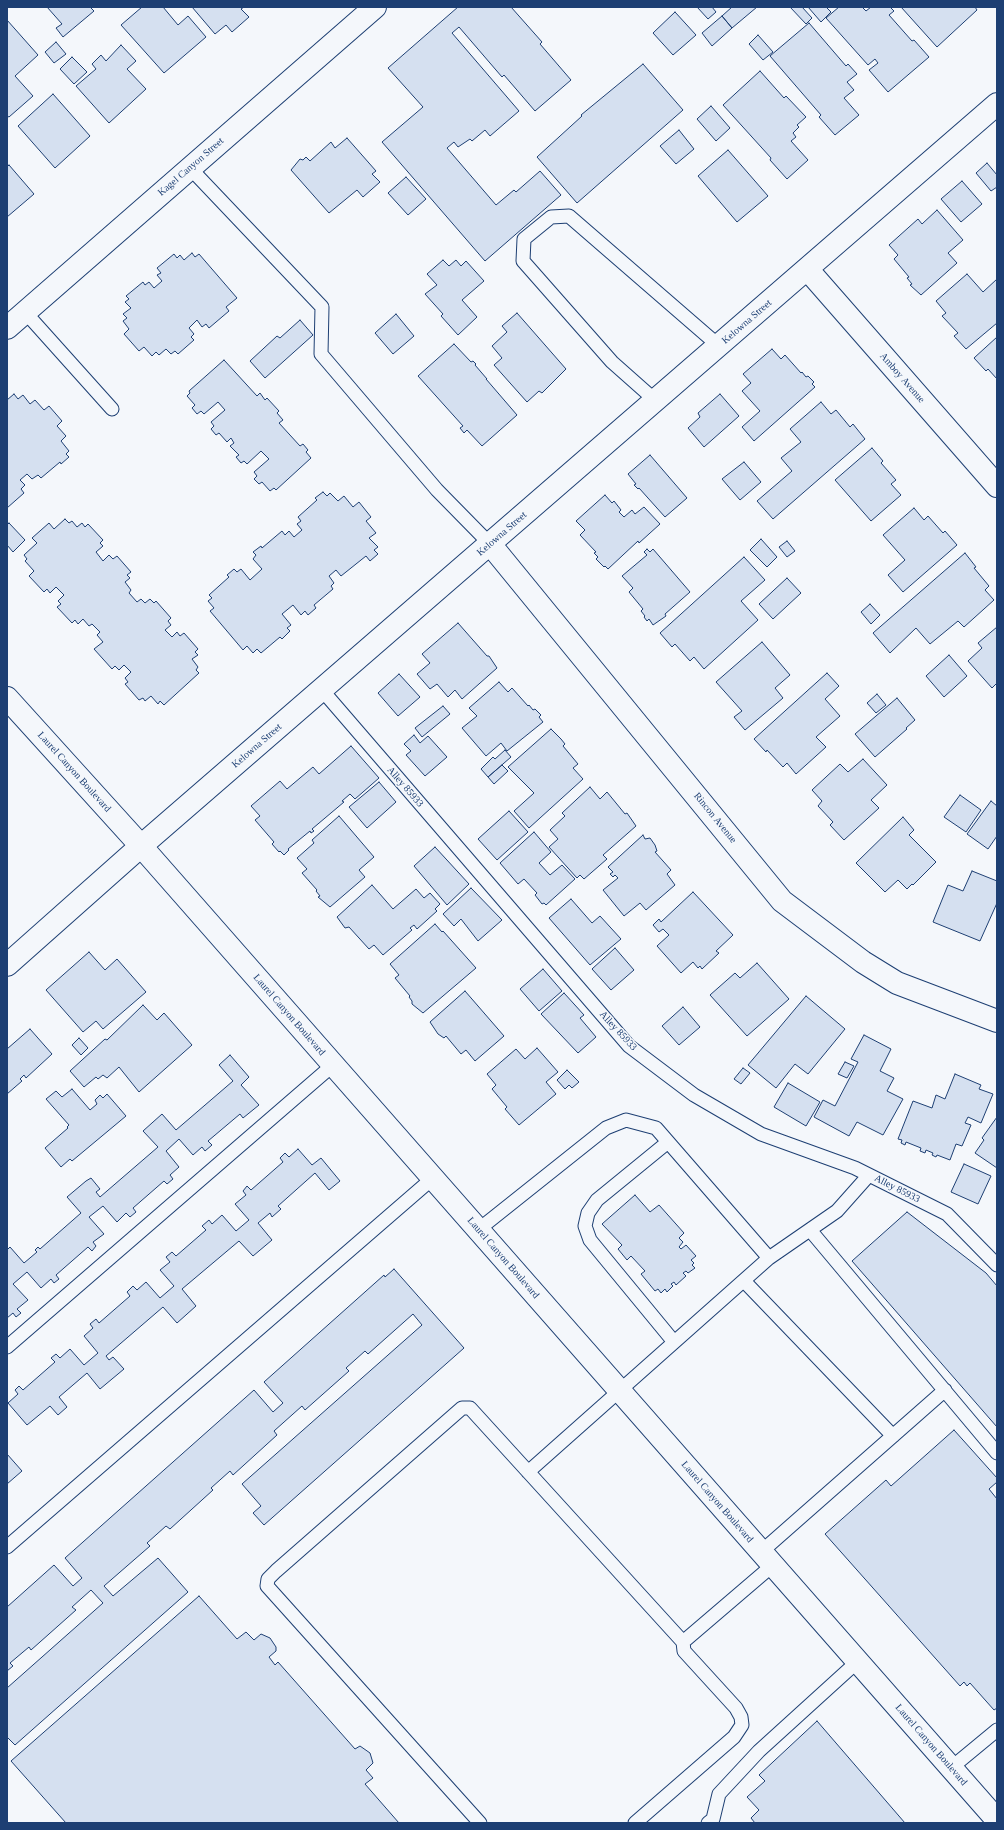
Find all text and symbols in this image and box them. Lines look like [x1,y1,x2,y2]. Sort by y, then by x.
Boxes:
street label: Kagel Canyon Street [156,135,226,199]
street label: Kelowna Street [720,297,774,347]
street label: Amboy Avenue [877,350,927,406]
street label: Kelowna Street [475,509,529,559]
street label: Kelowna Street [230,721,284,771]
street label: Laurel Canyon Boulevard [35,729,113,815]
street label: Alley 85933 [384,764,426,810]
street label: Rincon Avenue [691,790,739,846]
street label: Laurel Canyon Boulevard [250,972,328,1058]
street label: Alley 85933 [597,1009,639,1053]
street label: Alley 85933 [872,1172,922,1206]
street label: Laurel Canyon Boulevard [464,1215,542,1301]
street label: Laurel Canyon Boulevard [678,1459,756,1545]
street label: Laurel Canyon Boulevard [892,1702,970,1788]

